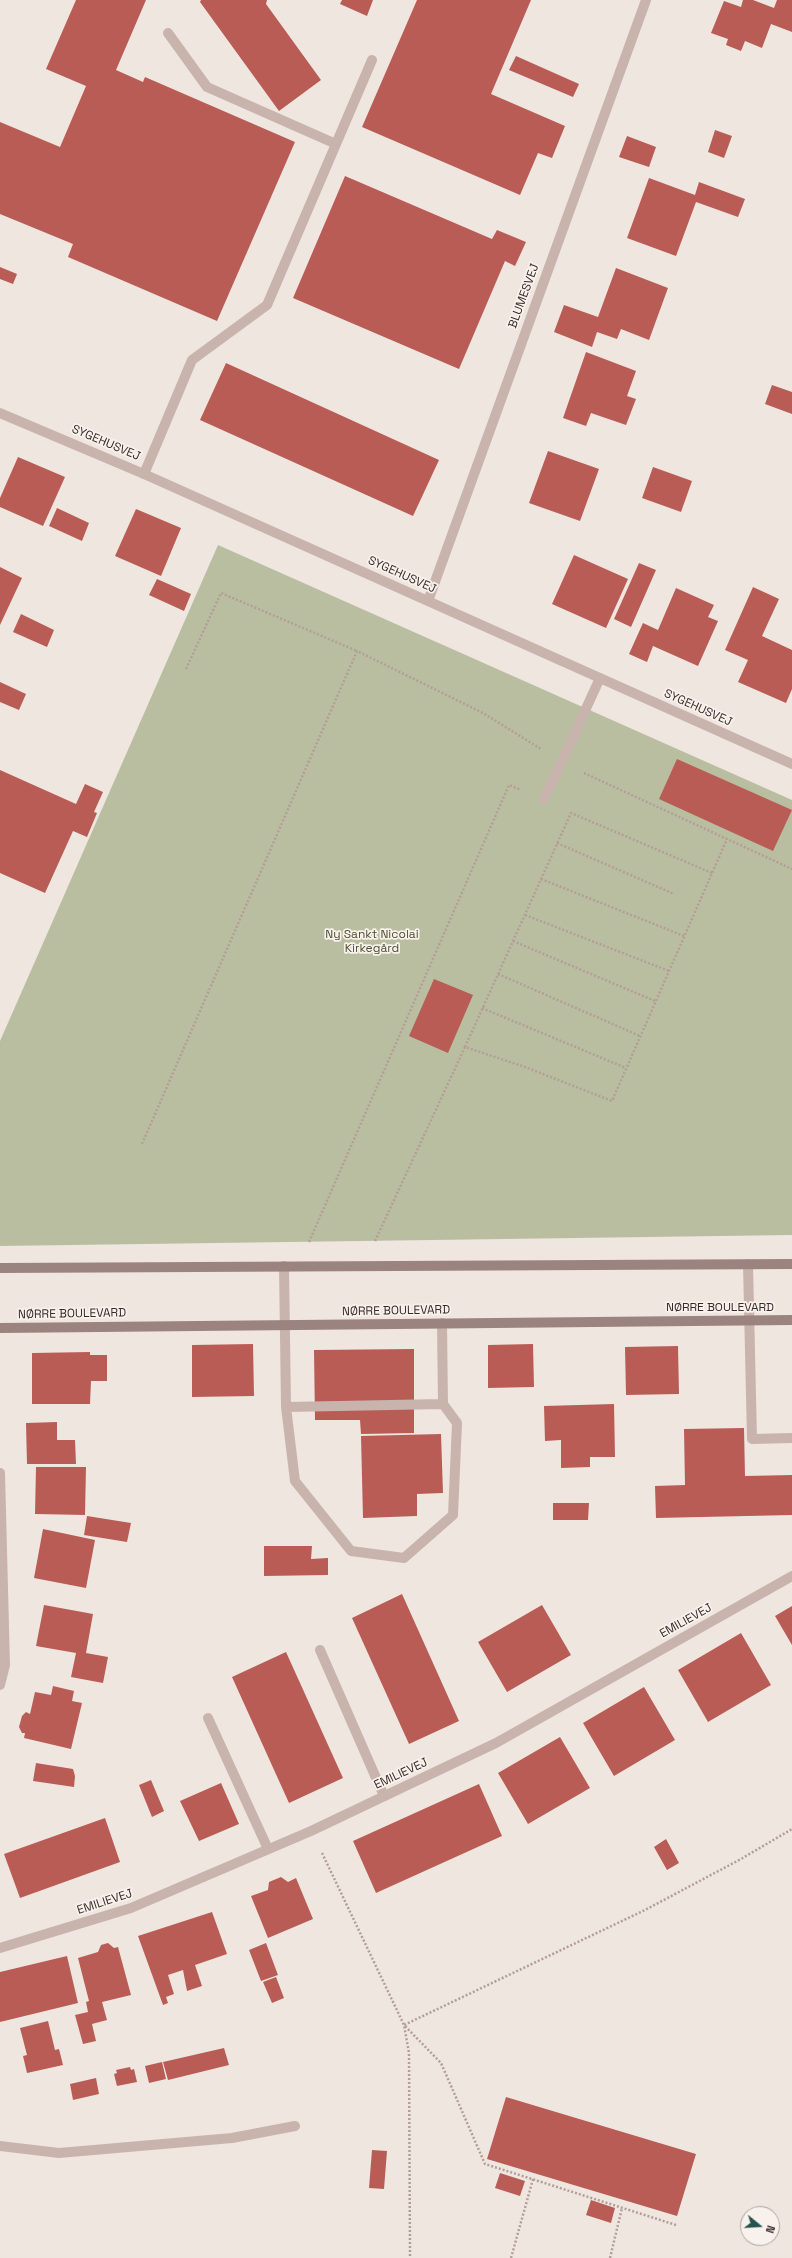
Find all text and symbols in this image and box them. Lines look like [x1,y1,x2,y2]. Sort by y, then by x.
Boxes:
street label: BLUMESVEJ [506,262,542,330]
street label: SYGEHUSVEJ [70,422,142,464]
street label: SYGEHUSVEJ [366,554,438,596]
street label: SYGEHUSVEJ [662,687,734,729]
park label: Ny Sankt Nicolai Kirkegård [325,928,419,956]
street label: NØRRE BOULEVARD [666,1301,774,1315]
street label: NØRRE BOULEVARD [342,1303,450,1319]
street label: NØRRE BOULEVARD [18,1306,126,1322]
street label: EMILIEVEJ [657,1601,715,1641]
street label: EMILIEVEJ [372,1755,430,1793]
street label: EMILIEVEJ [75,1886,135,1918]
north arrow [740,2206,780,2246]
text: N [763,2224,778,2235]

